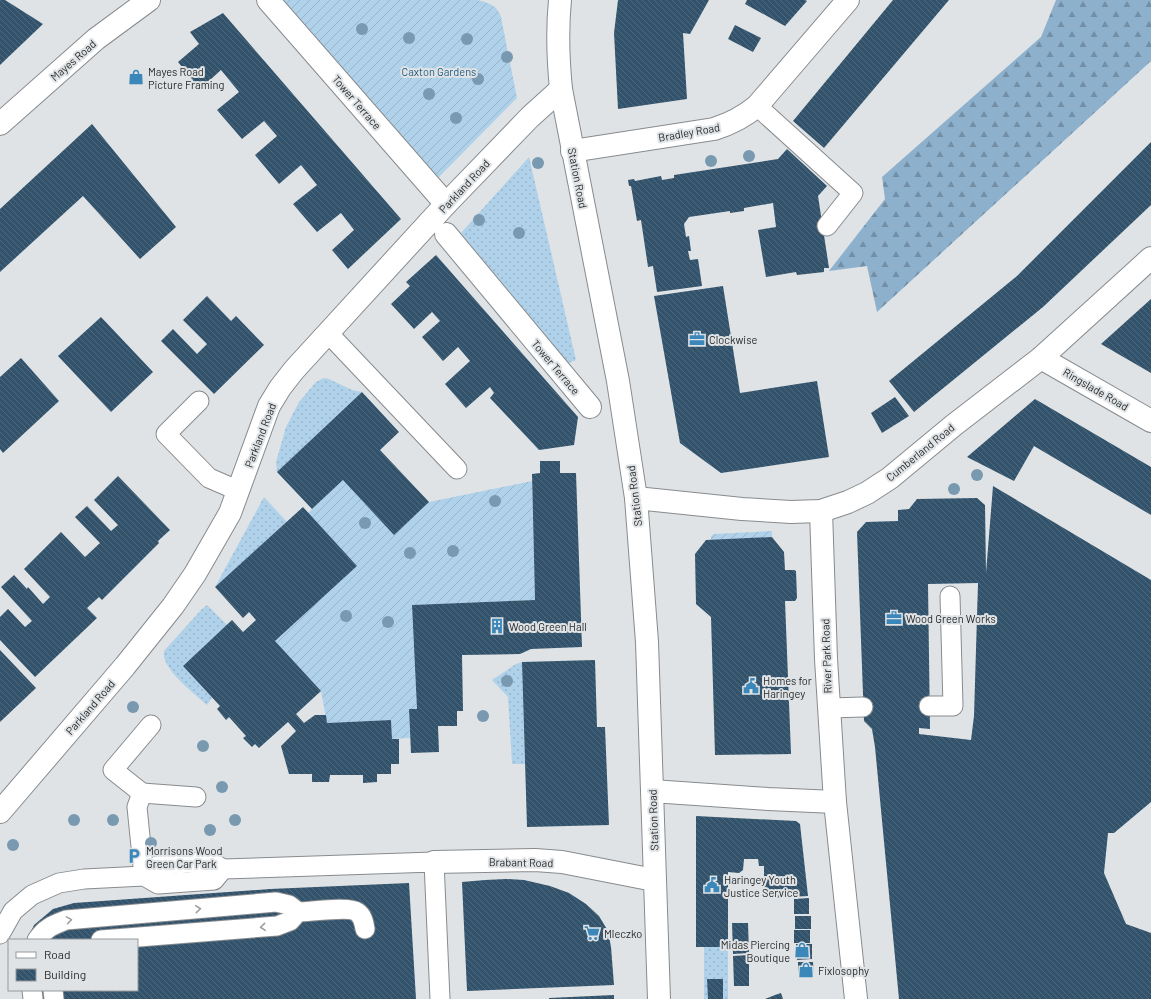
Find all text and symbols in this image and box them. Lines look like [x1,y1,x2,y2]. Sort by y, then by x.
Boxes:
street label: Mayes Road [48,37,98,83]
place label: Mayes Road Picture Framing [148,65,224,91]
park label: Caxton Gardens [402,65,476,78]
shop icon: Mayes Road Picture Framing [127,68,145,86]
street label: Tower Terrace [330,72,384,132]
street label: Bradley Road [657,120,721,144]
street label: Station Road [566,147,590,209]
street label: Parkland Road [436,157,492,215]
office icon: Clockwise [688,330,706,348]
place label: Clockwise [709,333,757,346]
street label: Tower Terrace [529,337,583,397]
street label: Ringslade Road [1061,365,1131,413]
street label: Parkland Road [242,401,278,469]
street label: Cumberland Road [883,421,957,483]
street label: Station Road [624,465,644,527]
office icon: Wood Green Works [885,609,903,627]
place label: Wood Green Works [906,612,996,625]
building icon: Wood Green Hall [488,617,506,635]
street label: River Park Road [818,618,834,694]
place label: Wood Green Hall [509,620,587,633]
place label: Homes for Haringey [763,674,812,700]
street label: Parkland Road [63,677,117,737]
public building icon: Homes for Haringey [742,677,760,695]
street label: Station Road [645,789,661,851]
place label: Morrisons Wood Green Car Park [146,844,223,870]
parking icon: Morrisons Wood Green Car Park [125,847,143,865]
street label: Brabant Road [489,855,553,869]
place label: Haringey Youth Justice Service [724,873,798,899]
public building icon: Haringey Youth Justice Service [703,876,721,894]
one-way arrow [195,904,201,913]
one-way arrow [66,917,72,925]
one-way arrow [260,922,266,931]
supermarket icon: Mleczko [583,924,601,942]
place label: Mleczko [604,927,642,940]
place label: Midas Piercing Boutique [721,938,790,964]
legend [8,939,138,991]
shop icon: Midas Piercing Boutique [793,941,811,959]
text: Road [44,947,71,961]
shop icon: Fixlosophy [797,961,815,979]
place label: Fixlosophy [818,964,869,977]
text: Building [44,967,86,981]

